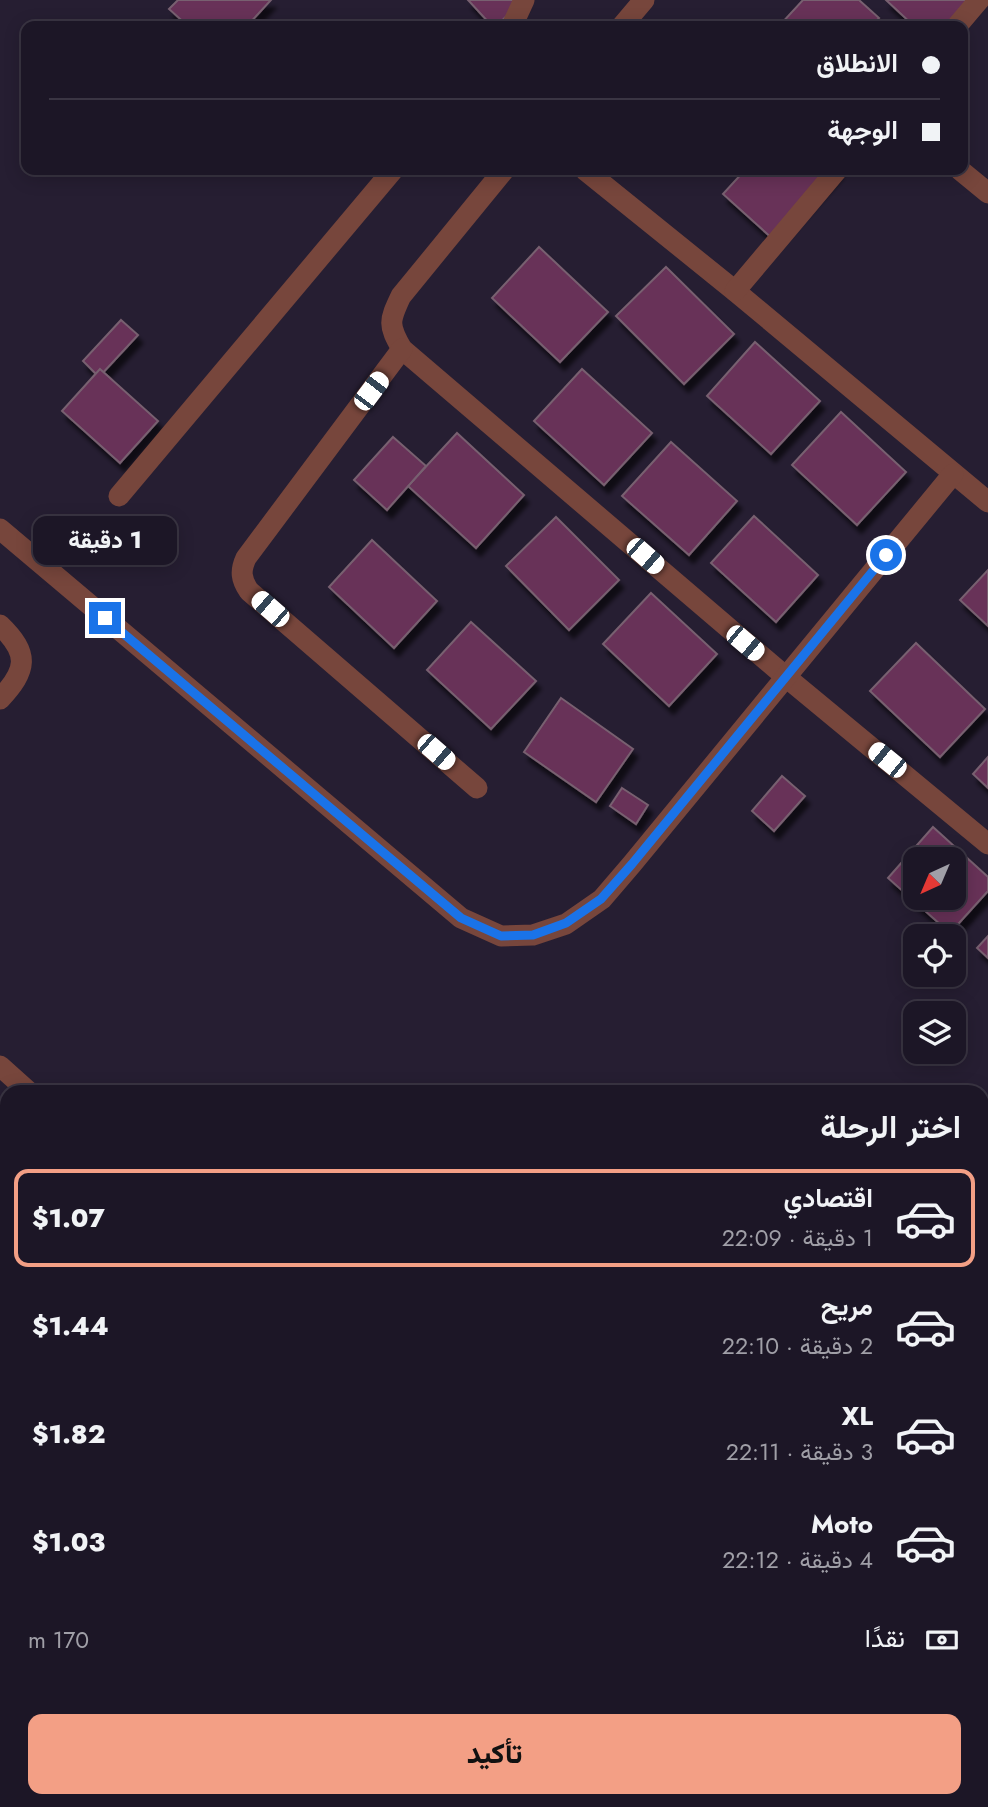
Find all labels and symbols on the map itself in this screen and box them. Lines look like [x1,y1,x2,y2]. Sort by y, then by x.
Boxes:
car [350,368,393,414]
callout: 1 دقيقة [33,516,177,566]
car [623,534,668,578]
route start [870,539,902,571]
car [248,587,293,631]
route end [89,602,121,634]
car [723,621,768,665]
car [414,730,459,774]
car [865,739,910,781]
north arrow [903,847,966,910]

